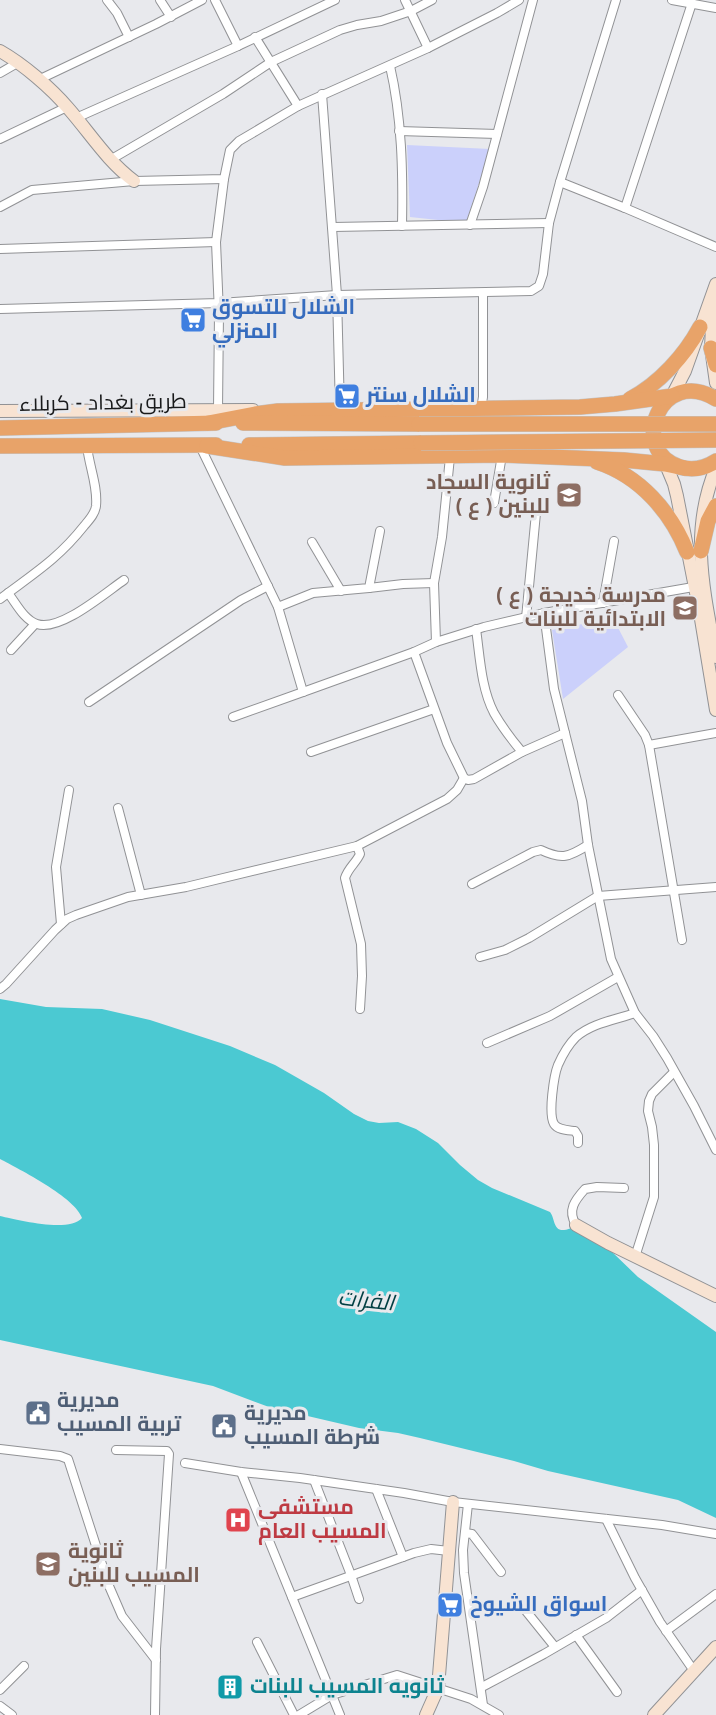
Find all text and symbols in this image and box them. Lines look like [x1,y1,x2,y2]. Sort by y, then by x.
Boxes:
place label: الشلال للتسوق المنزلي [212,295,355,348]
supermarket icon: الشلال للتسوق المنزلي [178,305,208,335]
supermarket icon: الشلال سنتر [332,381,362,411]
place label: الشلال سنتر [365,383,476,410]
street label: طريق بغداد - كربلاء [19,389,187,419]
place label: ثانوية السجاد ( ع ) للبنين [426,470,550,521]
school or university icon: ثانوية السجاد ( ع ) للبنين [554,480,584,510]
place label: مدرسة خديجة ( ع ) الابتدائية للبنات [496,583,666,634]
school or university icon: مدرسة خديجة ( ع ) الابتدائية للبنات [670,593,700,623]
water label: الفرات [337,1286,397,1319]
place label: مديرية تربية المسيب [57,1388,182,1439]
public building icon: مديرية تربية المسيب [23,1398,53,1428]
place label: مديرية شرطة المسيب [244,1401,380,1452]
public building icon: مديرية شرطة المسيب [209,1411,239,1441]
place label: مستشفى المسيب العام [258,1495,387,1546]
hospital icon: مستشفى المسيب العام [223,1505,253,1535]
place label: ثانوية المسيب للبنين [68,1539,200,1590]
school or university icon: ثانوية المسيب للبنين [33,1549,63,1579]
supermarket icon: اسواق الشيوخ [435,1590,465,1620]
place label: اسواق الشيوخ [470,1592,607,1619]
building icon: ثانويه المسيب للبنات [215,1672,245,1702]
place label: ثانويه المسيب للبنات [250,1674,444,1701]

